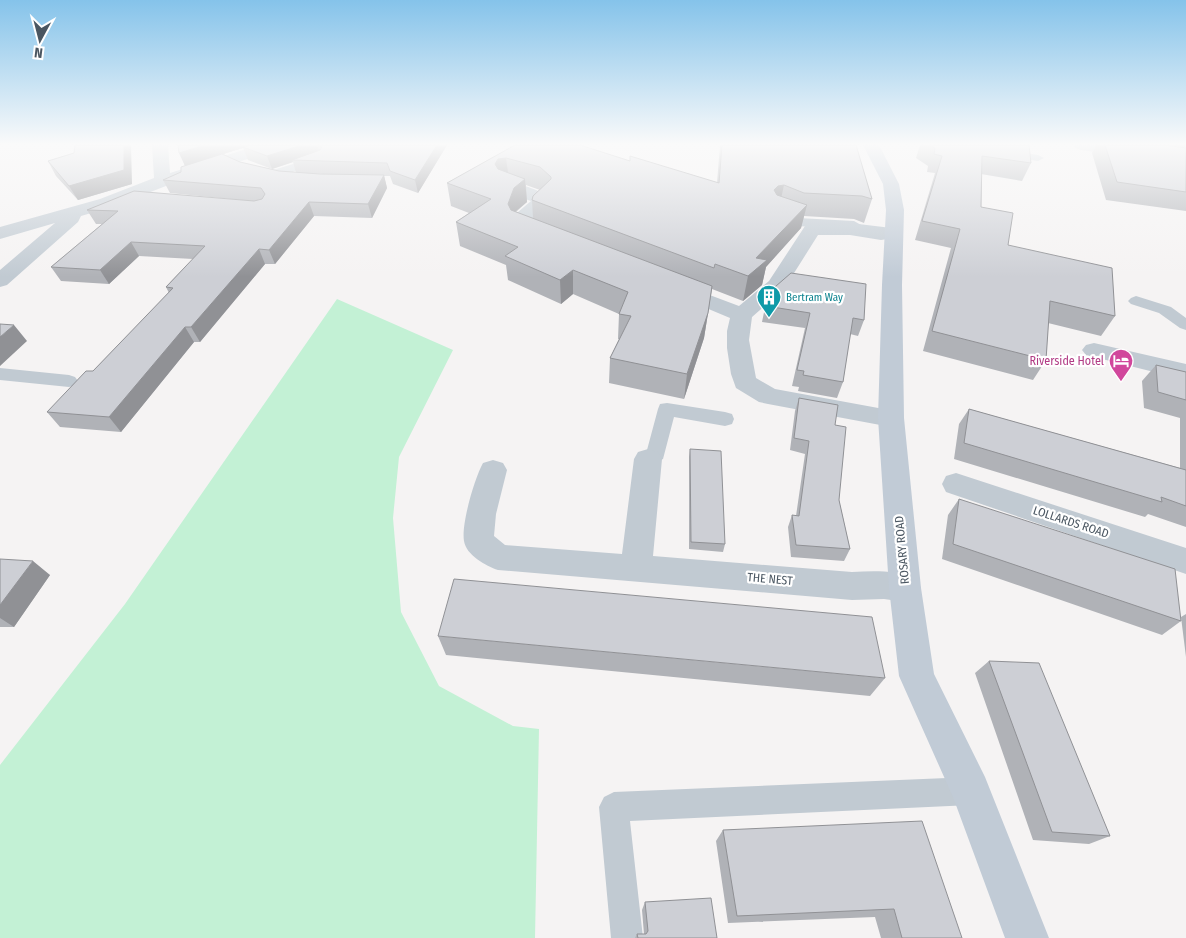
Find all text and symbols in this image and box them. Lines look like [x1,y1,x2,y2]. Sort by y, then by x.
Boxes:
north arrow [15,15,65,65]
text: N [33,43,44,61]
building icon: Bertram Way [756,284,782,318]
place label: Bertram Way [786,291,843,304]
hotel icon: Riverside Hotel [1108,348,1134,382]
place label: Riverside Hotel [1029,354,1104,368]
street label: LOLLARDS ROAD [1031,503,1111,541]
street label: ROSARY ROAD [892,515,912,585]
street label: THE NEST [747,570,794,588]

